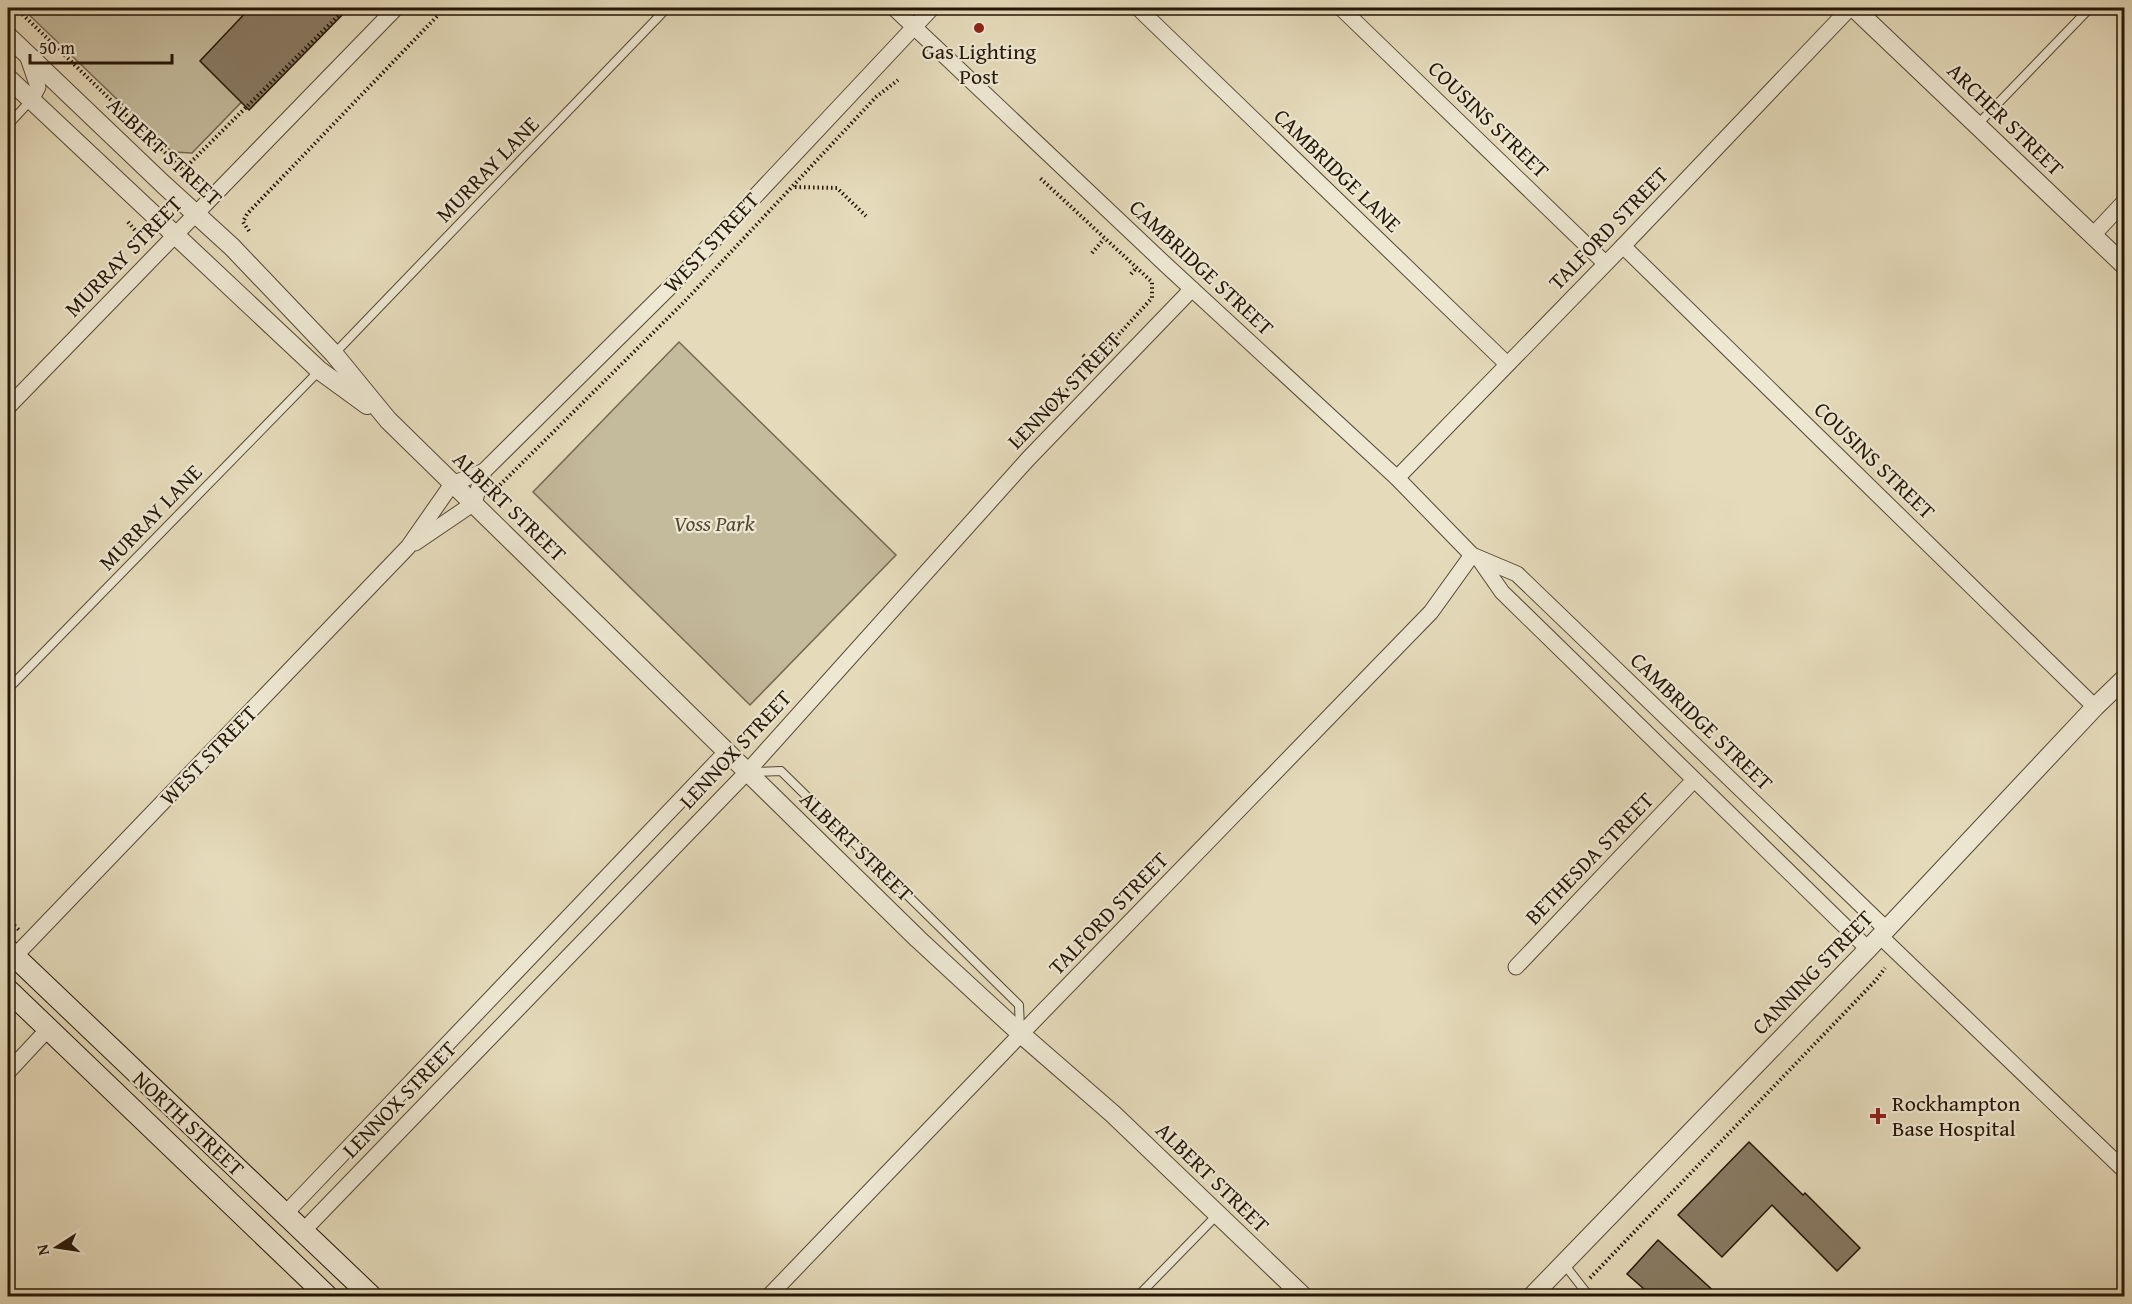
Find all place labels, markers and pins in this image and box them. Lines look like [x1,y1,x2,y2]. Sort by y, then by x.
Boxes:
marker: Gas Lighting Post [972,21,986,35]
place label: Gas Lighting Post [922,35,1036,92]
place label: Rockhampton Base Hospital [1892,1087,2021,1144]
marker: Rockhampton Base Hospital [1869,1107,1887,1125]

